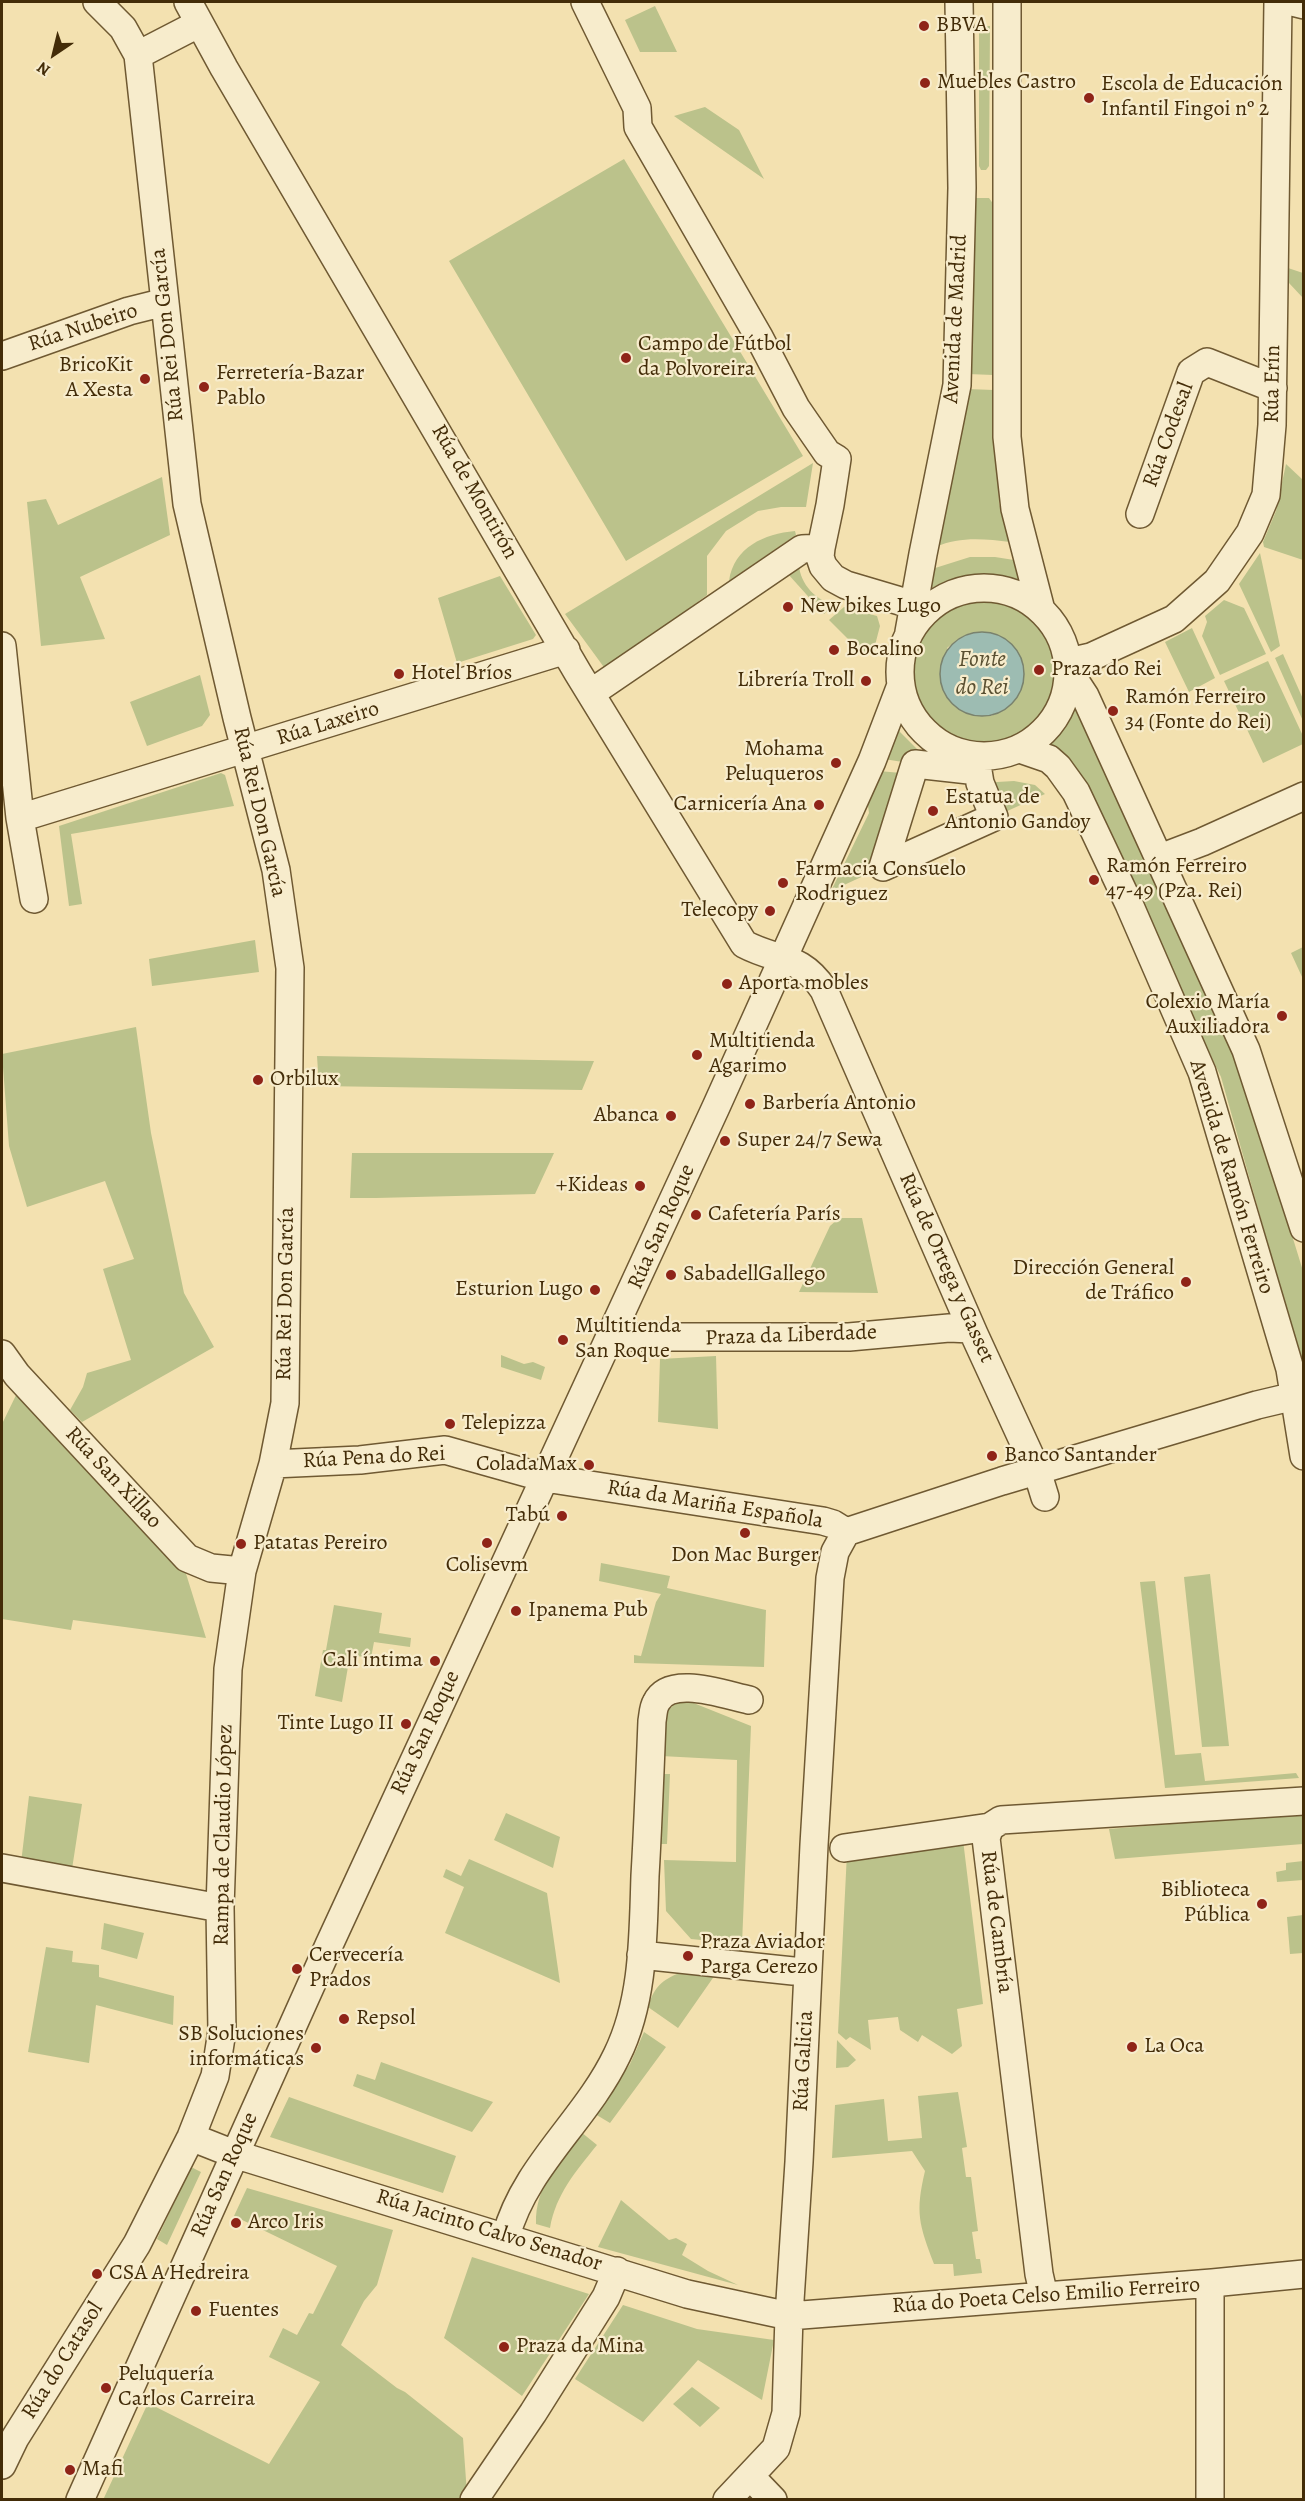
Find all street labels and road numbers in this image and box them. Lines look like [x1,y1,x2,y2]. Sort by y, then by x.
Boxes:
street label: Avenida de Madrid [938,234,974,404]
street label: Rúa Rei Don García [146,247,190,423]
street label: Rúa Nubeiro [25,298,141,358]
street label: Rúa Erín [1259,345,1287,423]
street label: Rúa Codesal [1138,379,1200,491]
street label: Rúa de Montirón [425,420,523,564]
street label: Rúa Laxeiro [273,696,383,752]
street label: Rúa Rei Don García [227,724,291,900]
street label: Avenida de Ramón Ferreiro [1183,1057,1279,1297]
street label: Rúa San Roque [623,1160,701,1294]
street label: Rúa de Ortega y Gasset [892,1169,1000,1367]
street label: Rúa Rei Don García [271,1207,301,1381]
street label: Praza da Liberdade [705,1320,877,1352]
street label: Rúa San Xillao [59,1422,167,1534]
street label: Rúa Pena do Rei [302,1441,446,1475]
street label: Rúa da Mariña Española [605,1475,825,1535]
street label: Rúa San Roque [386,1667,466,1799]
street label: Rampa de Claudio López [209,1724,239,1946]
street label: Rúa de Cambría [974,1849,1018,1995]
street label: Rúa Galicia [788,2010,820,2112]
street label: Rúa San Roque [186,2108,264,2242]
street label: Rúa Jacinto Calvo Senador [373,2184,605,2278]
street label: Rúa do Poeta Celso Emilio Ferreiro [891,2272,1201,2320]
street label: Rúa do Catasol [17,2298,109,2424]

